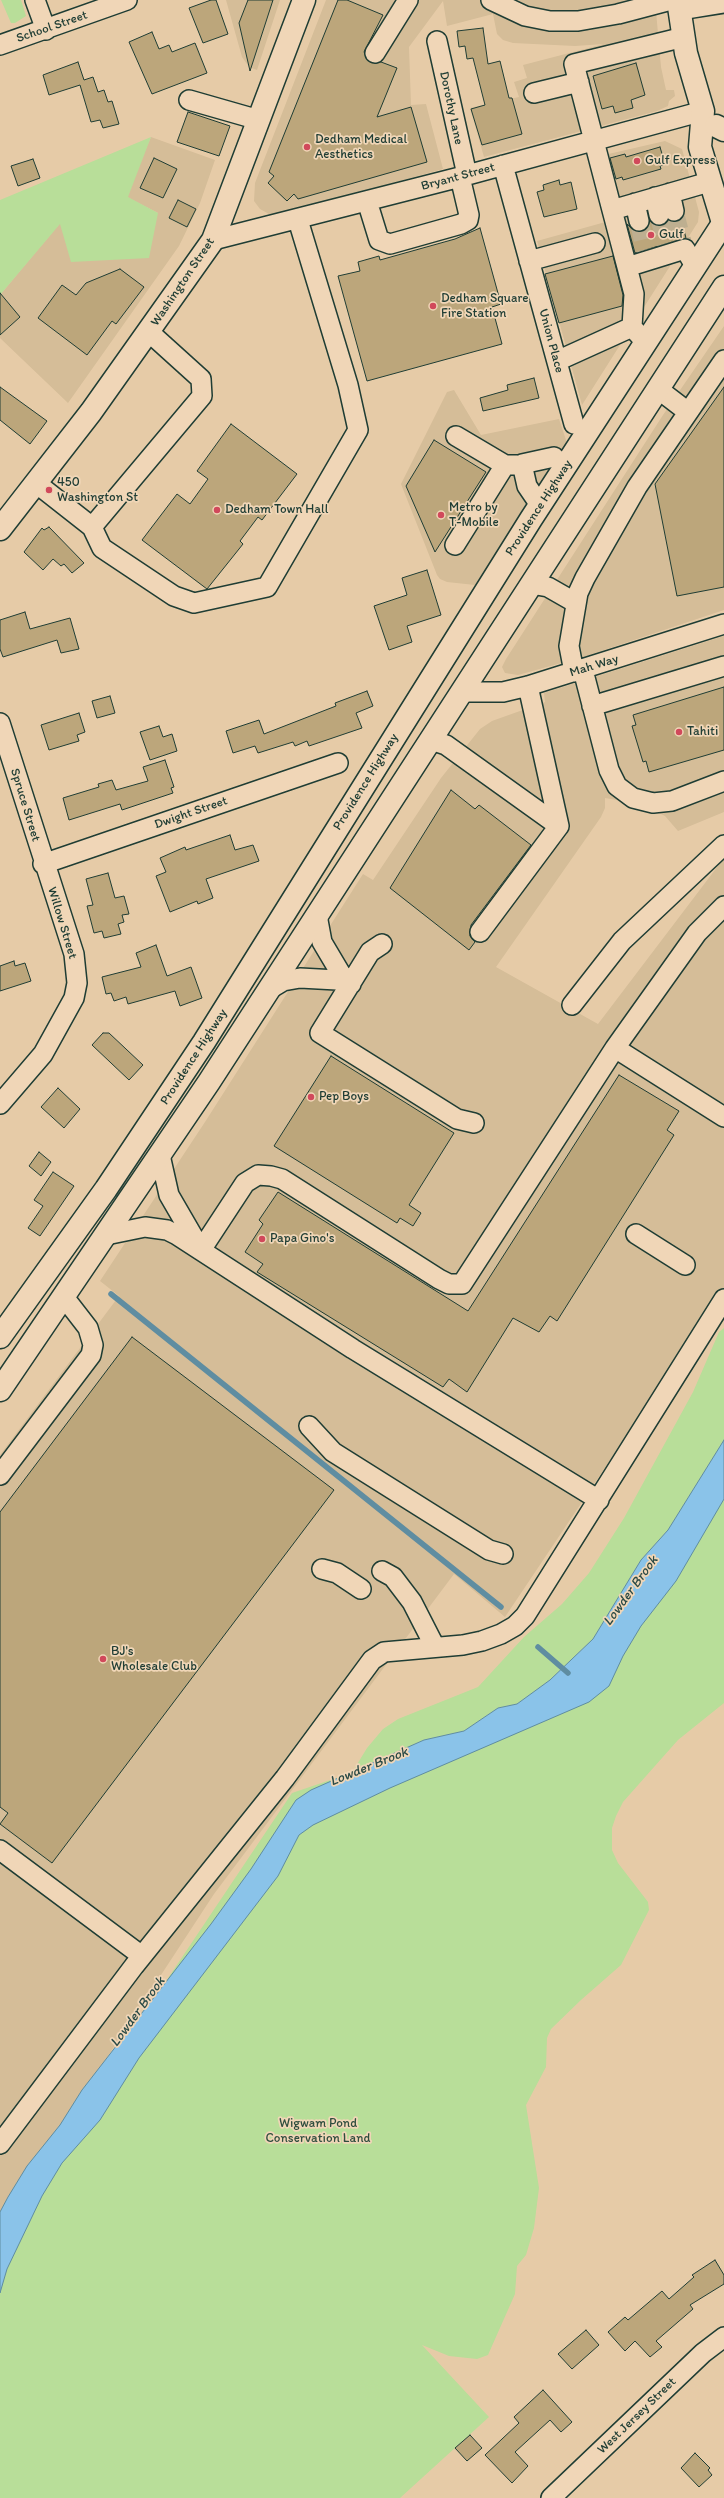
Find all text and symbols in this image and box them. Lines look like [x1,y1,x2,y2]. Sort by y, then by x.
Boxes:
street label: School Street [14,8,90,46]
street label: Dorothy Lane [436,70,466,146]
place label: Dedham Medical Aesthetics [315,132,407,163]
marker: Dedham Medical Aesthetics [302,142,312,152]
place label: Gulf Express [645,153,715,169]
marker: Gulf Express [632,156,642,166]
street label: Bryant Street [419,160,497,194]
place label: Gulf [659,227,684,243]
marker: Gulf [646,230,656,240]
street label: Washington Street [148,235,218,329]
place label: Dedham Square Fire Station [441,291,529,322]
marker: Dedham Square Fire Station [428,301,438,311]
street label: Union Place [535,307,567,375]
street label: Providence Highway [502,457,576,559]
place label: 450 Washington St [57,475,138,506]
marker: 450 Washington St [44,485,54,495]
place label: Metro by T-Mobile [449,500,499,531]
place label: Dedham Town Hall [225,502,328,518]
marker: Dedham Town Hall [212,505,222,515]
marker: Metro by T-Mobile [436,510,446,520]
street label: Mah Way [568,651,620,681]
place label: Tahiti [687,724,718,740]
marker: Tahiti [674,727,684,737]
street label: Providence Highway [330,731,402,833]
street label: Spruce Street [6,766,44,844]
street label: Dwight Street [152,793,230,833]
street label: Willow Street [44,885,80,961]
street label: Providence Highway [157,1006,231,1108]
place label: Pep Boys [319,1089,369,1105]
marker: Pep Boys [306,1092,316,1102]
place label: Papa Gino's [270,1231,334,1247]
marker: Papa Gino's [257,1234,267,1244]
water label: Lowder Brook [600,1553,662,1629]
place label: BJ's Wholesale Club [111,1644,197,1675]
marker: BJ's Wholesale Club [98,1654,108,1664]
water label: Lowder Brook [328,1744,410,1790]
water label: Lowder Brook [107,1974,169,2050]
park label: Wigwam Pond Conservation Land [266,2116,370,2147]
street label: West Jersey Street [594,2374,680,2458]

